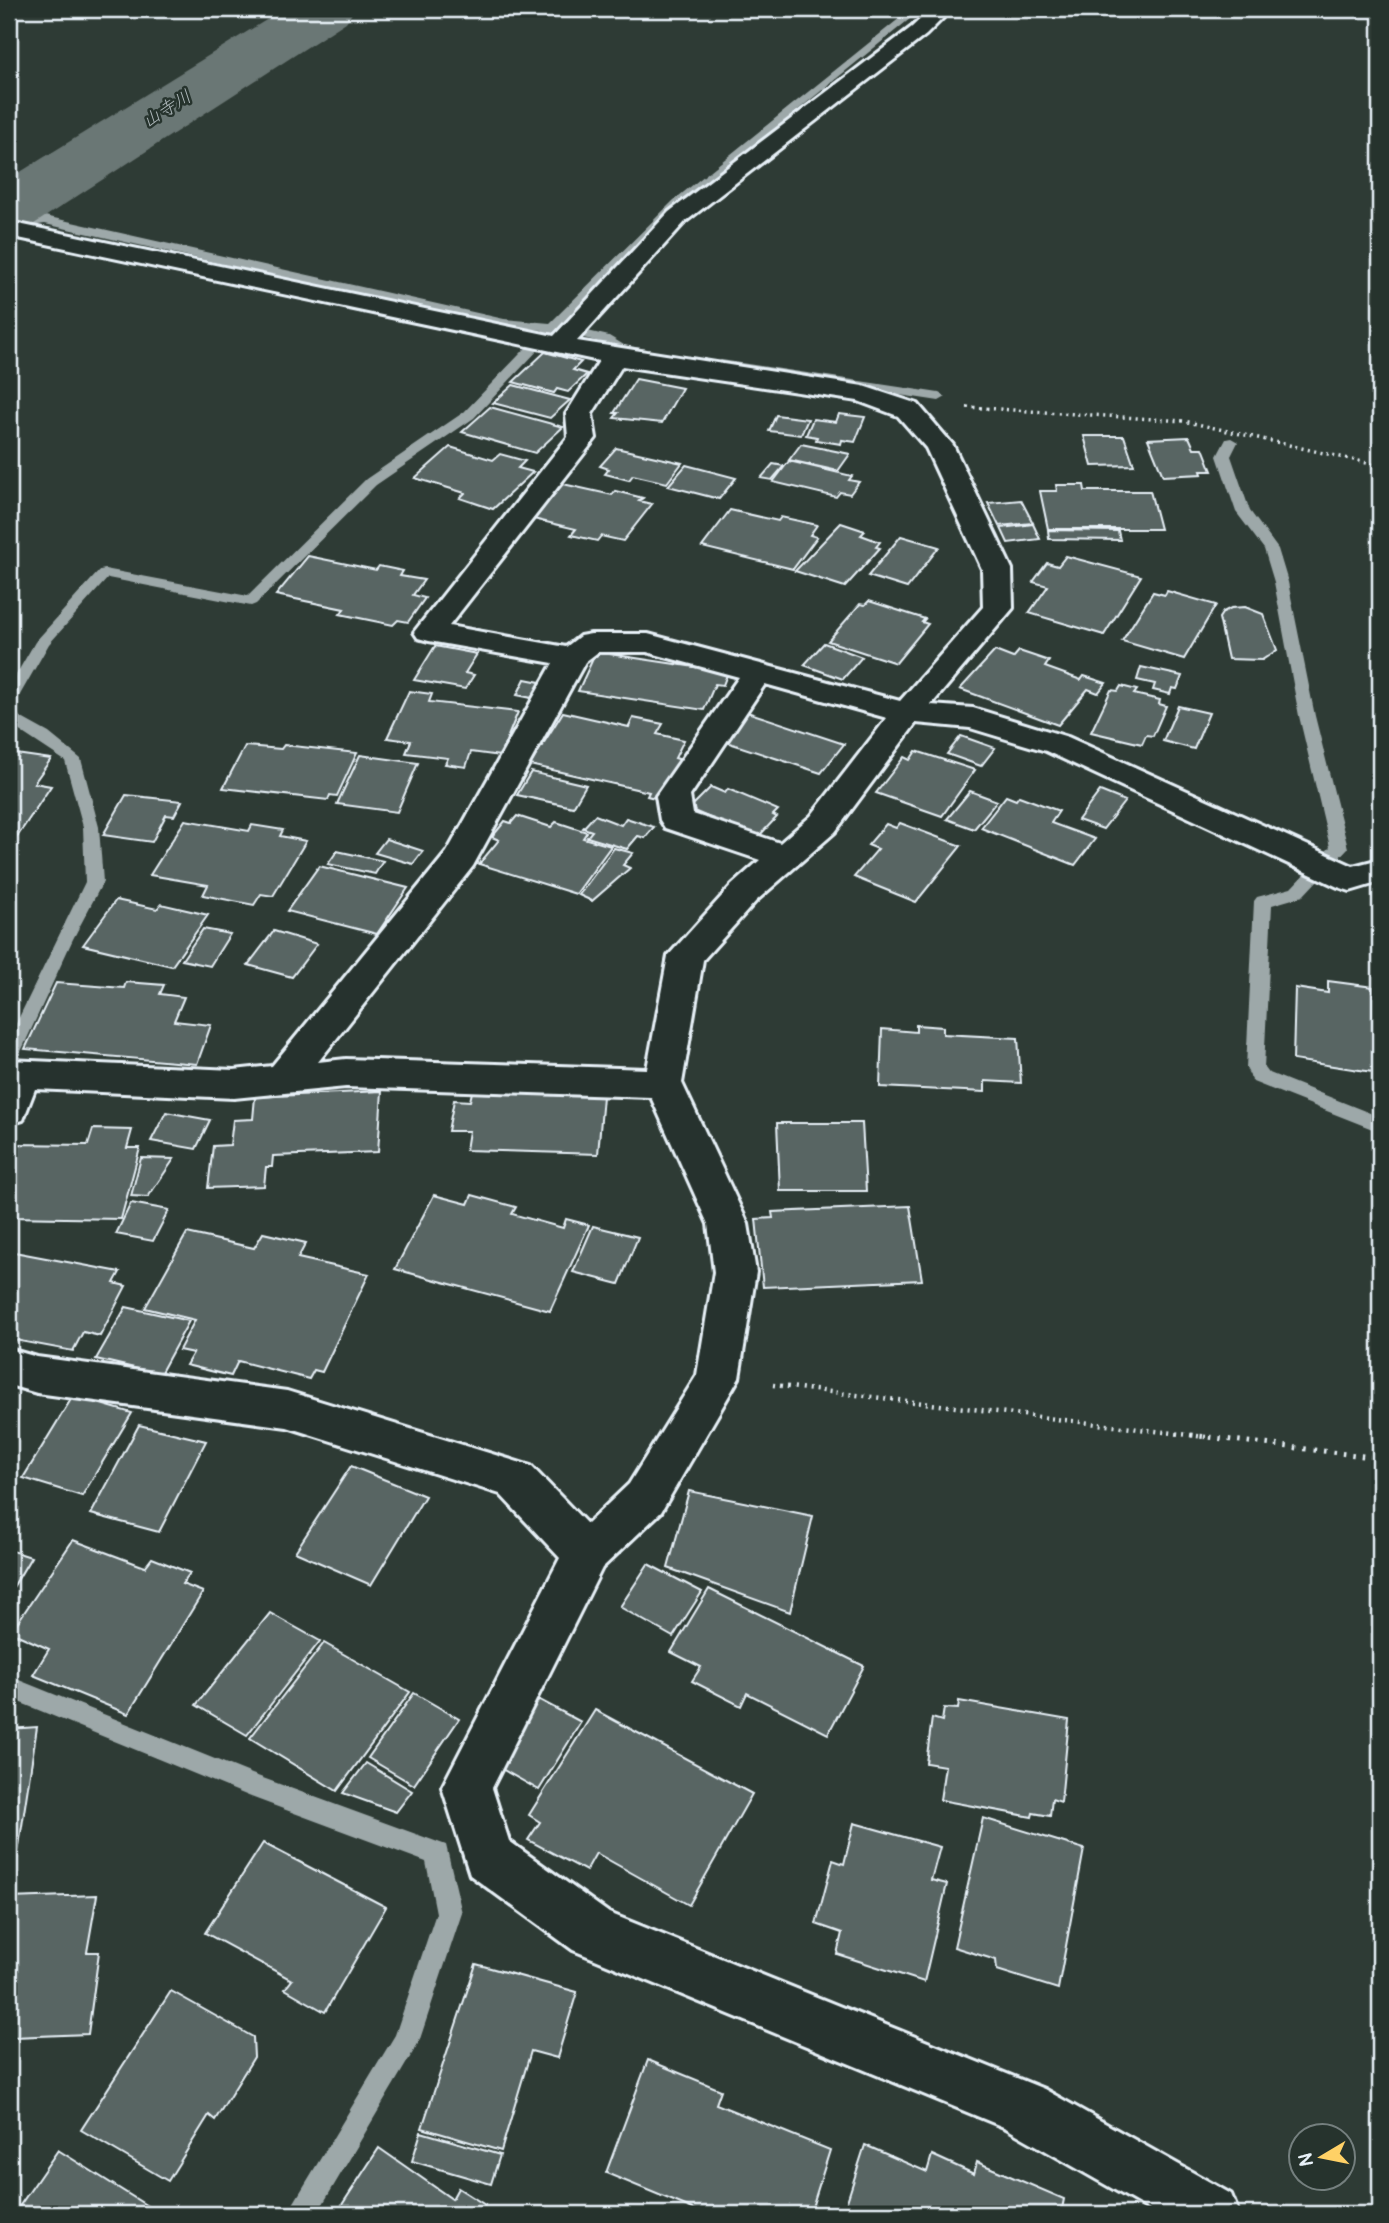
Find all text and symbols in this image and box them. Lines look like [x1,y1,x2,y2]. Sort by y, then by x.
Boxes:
water label: 山寺川 [138,85,196,133]
north arrow [1288,2122,1358,2192]
text: N [1293,2151,1319,2168]

